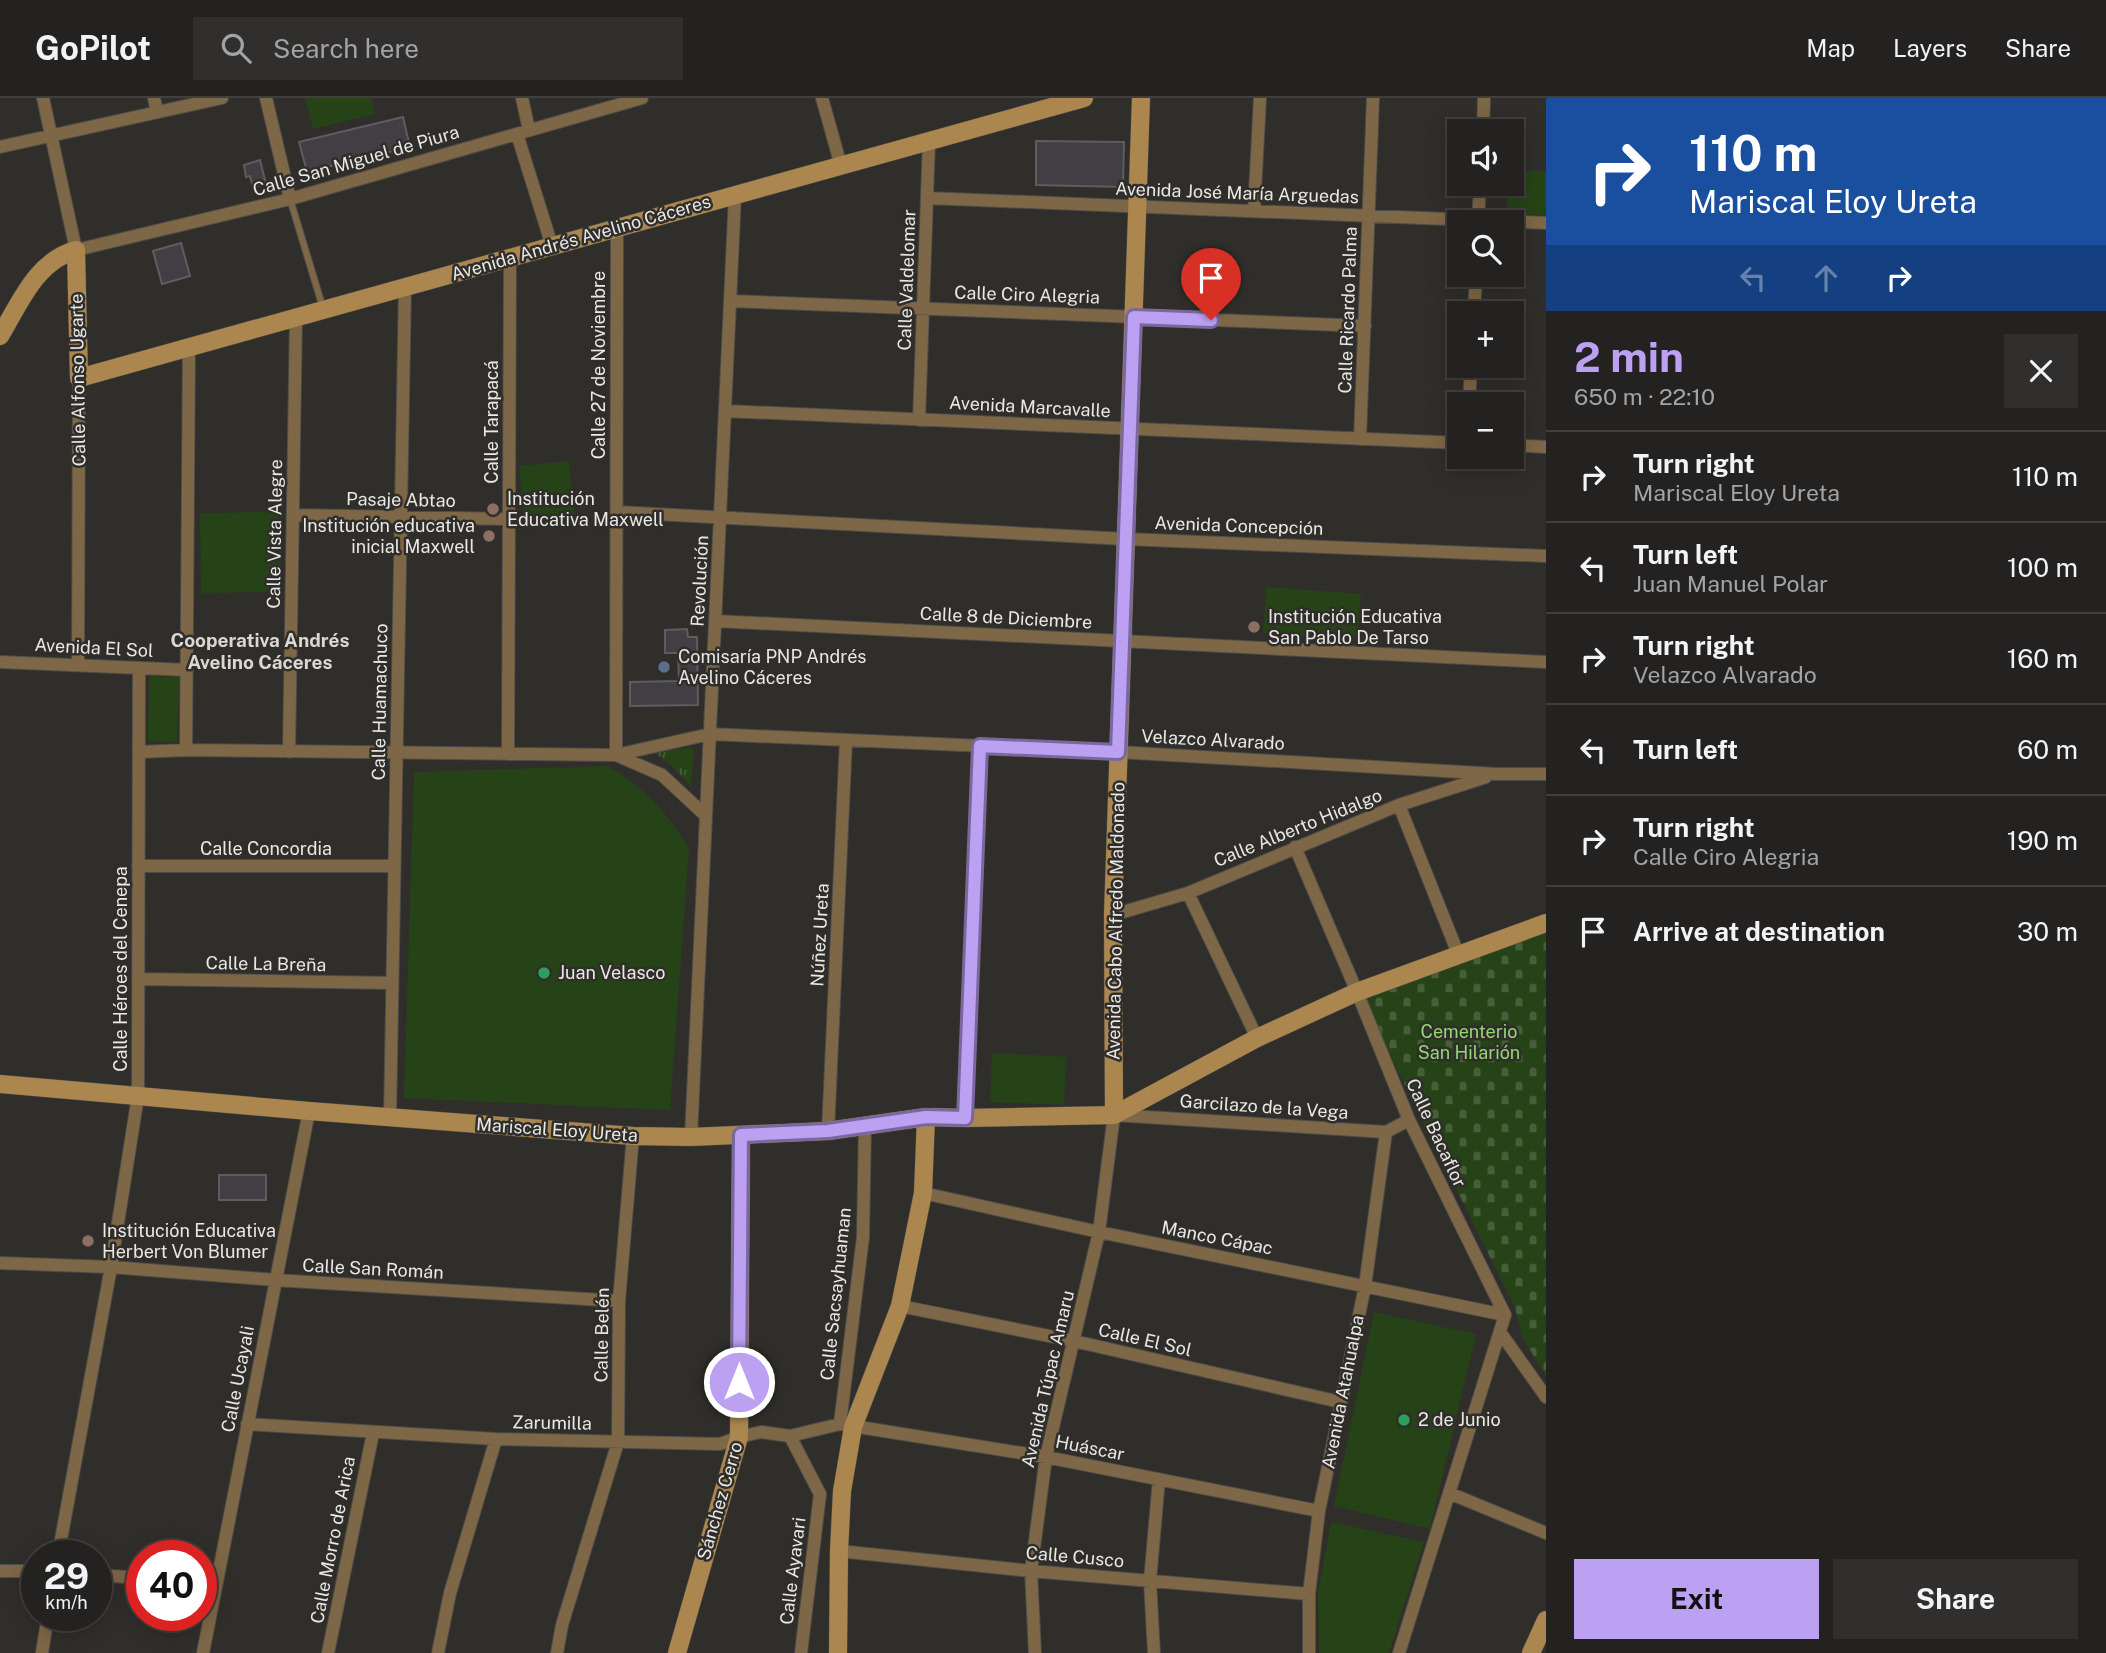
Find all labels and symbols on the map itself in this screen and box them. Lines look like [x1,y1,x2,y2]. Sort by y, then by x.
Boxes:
street label: Calle San Miguel de Piura [250,121,461,200]
street label: Avenida José María Arguedas [1115,178,1359,207]
street label: Avenida Andrés Avelino Cáceres [449,190,713,285]
street label: Calle Valdelomar [894,209,919,351]
street label: Calle Ricardo Palma [1334,226,1361,394]
pin [1181,248,1241,320]
street label: Calle 27 de Noviembre [588,271,609,459]
street label: Calle Ciro Alegria [954,281,1100,308]
street label: Calle Alfonso Ugarte [65,294,90,466]
street label: Calle Tarapacá [481,360,502,484]
street label: Avenida Marcavalle [949,392,1111,421]
street label: Calle Vista Alegre [263,459,286,609]
street label: Pasaje Abtao [346,488,456,511]
place label: Institución Educativa Maxwell [507,488,664,530]
marker: Institución Educativa Maxwell [485,501,501,517]
street label: Avenida Concepción [1154,512,1324,539]
place label: Institución educativa inicial Maxwell [302,515,475,557]
marker: Institución educativa inicial Maxwell [481,528,497,544]
street label: Revolución [687,535,712,627]
street label: Calle 8 de Diciembre [919,603,1093,633]
place label: Institución Educativa San Pablo De Tarso [1268,606,1442,648]
marker: Institución Educativa San Pablo De Tarso [1246,619,1262,635]
street label: Calle Huamachuco [368,623,391,781]
district label: Cooperativa Andrés Avelino Cáceres [170,629,350,673]
street label: Avenida El Sol [34,634,154,661]
place label: Comisaría PNP Andrés Avelino Cáceres [678,646,866,688]
marker: Comisaría PNP Andrés Avelino Cáceres [656,659,672,675]
street label: Velazco Alvarado [1141,725,1285,754]
street label: Avenida Cabo Alfredo Maldonado [1103,782,1128,1060]
street label: Calle Alberto Hidalgo [1211,784,1385,871]
street label: Calle Concordia [200,838,332,859]
street label: Calle Héroes del Cenepa [110,866,131,1072]
street label: Núñez Ureta [806,883,833,987]
street label: Calle La Breña [205,952,327,975]
place label: Juan Velasco [558,962,665,983]
marker: Juan Velasco [536,965,552,981]
park label: Cementerio San Hilarión [1418,1021,1520,1063]
street label: Calle Bacaflor [1402,1075,1471,1190]
street label: Garcilazo de la Vega [1179,1090,1349,1123]
street label: Mariscal Eloy Ureta [475,1113,639,1146]
street label: Calle Sacsayhuaman [816,1207,855,1381]
street label: Manco Cápac [1160,1216,1275,1259]
place label: Institución Educativa Herbert Von Blumer [102,1220,276,1262]
marker: Institución Educativa Herbert Von Blumer [80,1233,96,1249]
street label: Calle San Román [302,1254,444,1283]
street label: Calle Belén [590,1287,613,1383]
street label: Avenida Túpac Amaru [1017,1288,1078,1470]
street label: Avenida Atahualpa [1317,1313,1368,1471]
street label: Calle El Sol [1096,1319,1194,1360]
street label: Calle Ucayali [217,1324,258,1434]
position arrow [702,1345,776,1419]
place label: 2 de Junio [1418,1409,1501,1430]
street label: Zarumilla [512,1411,592,1434]
marker: 2 de Junio [1396,1412,1412,1428]
street label: Huáscar [1054,1431,1126,1464]
street label: Sánchez Cerro [693,1439,746,1562]
street label: Calle Morro de Arica [306,1454,359,1625]
street label: Calle Ayavari [776,1516,810,1626]
speed limit sign: 40 [126,1540,217,1631]
street label: Calle Cusco [1025,1542,1125,1571]

